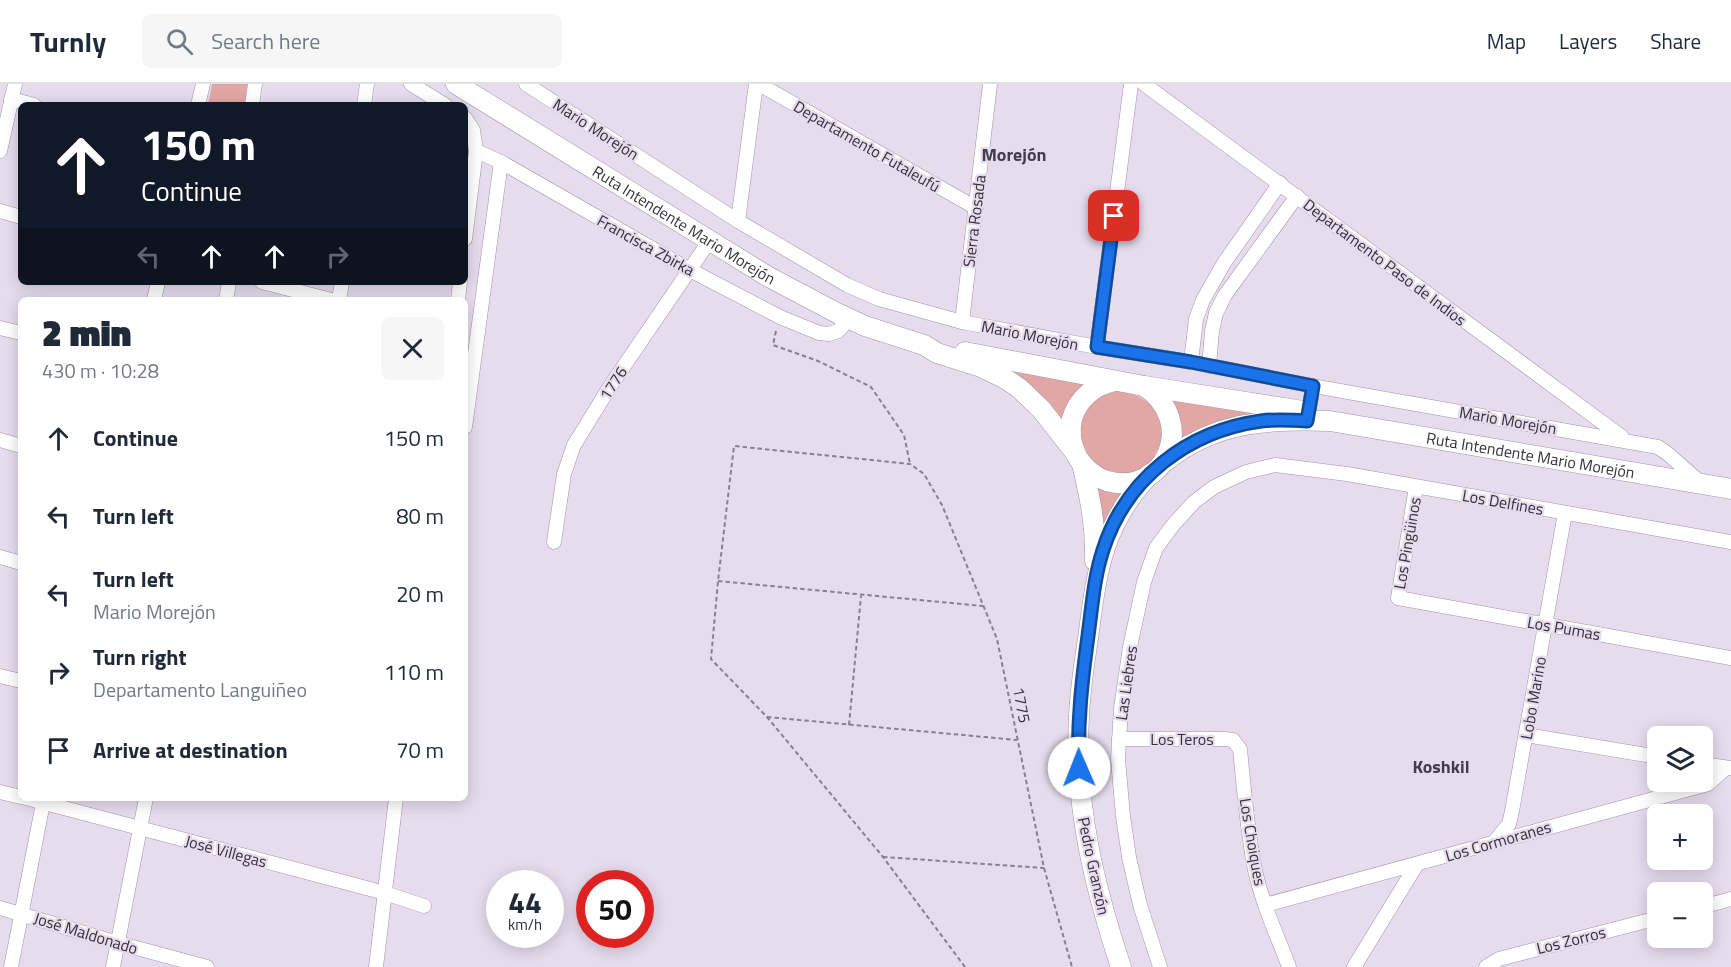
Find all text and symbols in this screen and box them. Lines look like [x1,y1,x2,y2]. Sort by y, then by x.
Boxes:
search box [142,14,562,68]
text: Turnly [30,20,106,63]
text: Search here [211,24,320,58]
icon: search [163,25,196,58]
text: Map [1487,25,1526,57]
text: Layers [1559,25,1617,57]
text: Share [1650,25,1701,57]
street label: Mario Morejón [548,92,644,166]
street label: Departamento Futaleufú [789,94,945,198]
text: 150 m [141,112,256,176]
icon: ahead [42,126,120,204]
district label: Morejón [982,141,1046,168]
street label: Ruta Intendente Mario Morejón [588,159,780,290]
text: Continue [141,170,242,211]
street label: Sierra Rosada [956,173,992,269]
pin [1088,190,1139,241]
street label: Departamento Paso de Indios [1298,193,1472,331]
icon: arrive [1097,199,1130,232]
street label: Francisca Zbirka [593,208,699,282]
icon: left [132,240,165,273]
icon: ahead [195,240,228,273]
icon: ahead [258,240,291,273]
icon: right [321,240,354,273]
text: 2 min [42,305,131,360]
street label: Mario Morejón [979,314,1081,356]
button: close [381,317,444,380]
text: 430 m · 10:28 [42,355,159,386]
street label: 1776 [593,361,633,405]
street label: Mario Morejón [1458,400,1558,440]
text: Continue [93,421,178,455]
text: 150 m [384,421,444,455]
icon: ahead [42,422,75,455]
street label: Ruta Intendente Mario Morejón [1424,426,1637,484]
street label: Los Delfines [1461,483,1545,521]
street label: Los Pingüinos [1387,495,1427,591]
text: Turn left [93,499,174,533]
text: 80 m [396,499,444,533]
icon: left [42,500,75,533]
text: Turn left [93,562,174,596]
text: 20 m [396,577,444,611]
icon: left [42,578,75,611]
text: Mario Morejón [93,596,216,627]
street label: Los Pumas [1526,610,1602,646]
text: Turn right [93,640,187,674]
street label: Las Liebres [1109,644,1143,722]
text: 110 m [384,655,444,689]
street label: Lobo Marino [1514,655,1552,741]
icon: right [42,656,75,689]
text: Departamento Languiñeo [93,674,307,705]
street label: 1775 [1007,685,1037,725]
map controls [1647,726,1713,948]
button: layers [1647,726,1713,792]
street label: Los Teros [1150,727,1214,751]
text: Arrive at destination [93,733,288,767]
text: 70 m [396,733,444,767]
icon: arrive [42,734,75,767]
position arrow [1047,736,1111,800]
district label: Koshkil [1412,753,1470,780]
street label: Los Choiques [1233,796,1273,888]
button: + [1647,804,1713,870]
street label: Los Cormoranes [1442,814,1554,868]
street label: Pedro Granzón [1072,815,1116,917]
street label: José Villegas [182,829,270,873]
speed limit sign: 50 [576,870,654,948]
text: 44 [508,879,542,925]
button: − [1647,882,1713,948]
street label: José Maldonado [31,906,141,960]
text: km/h [508,913,542,936]
street label: Los Zorros [1534,920,1608,960]

